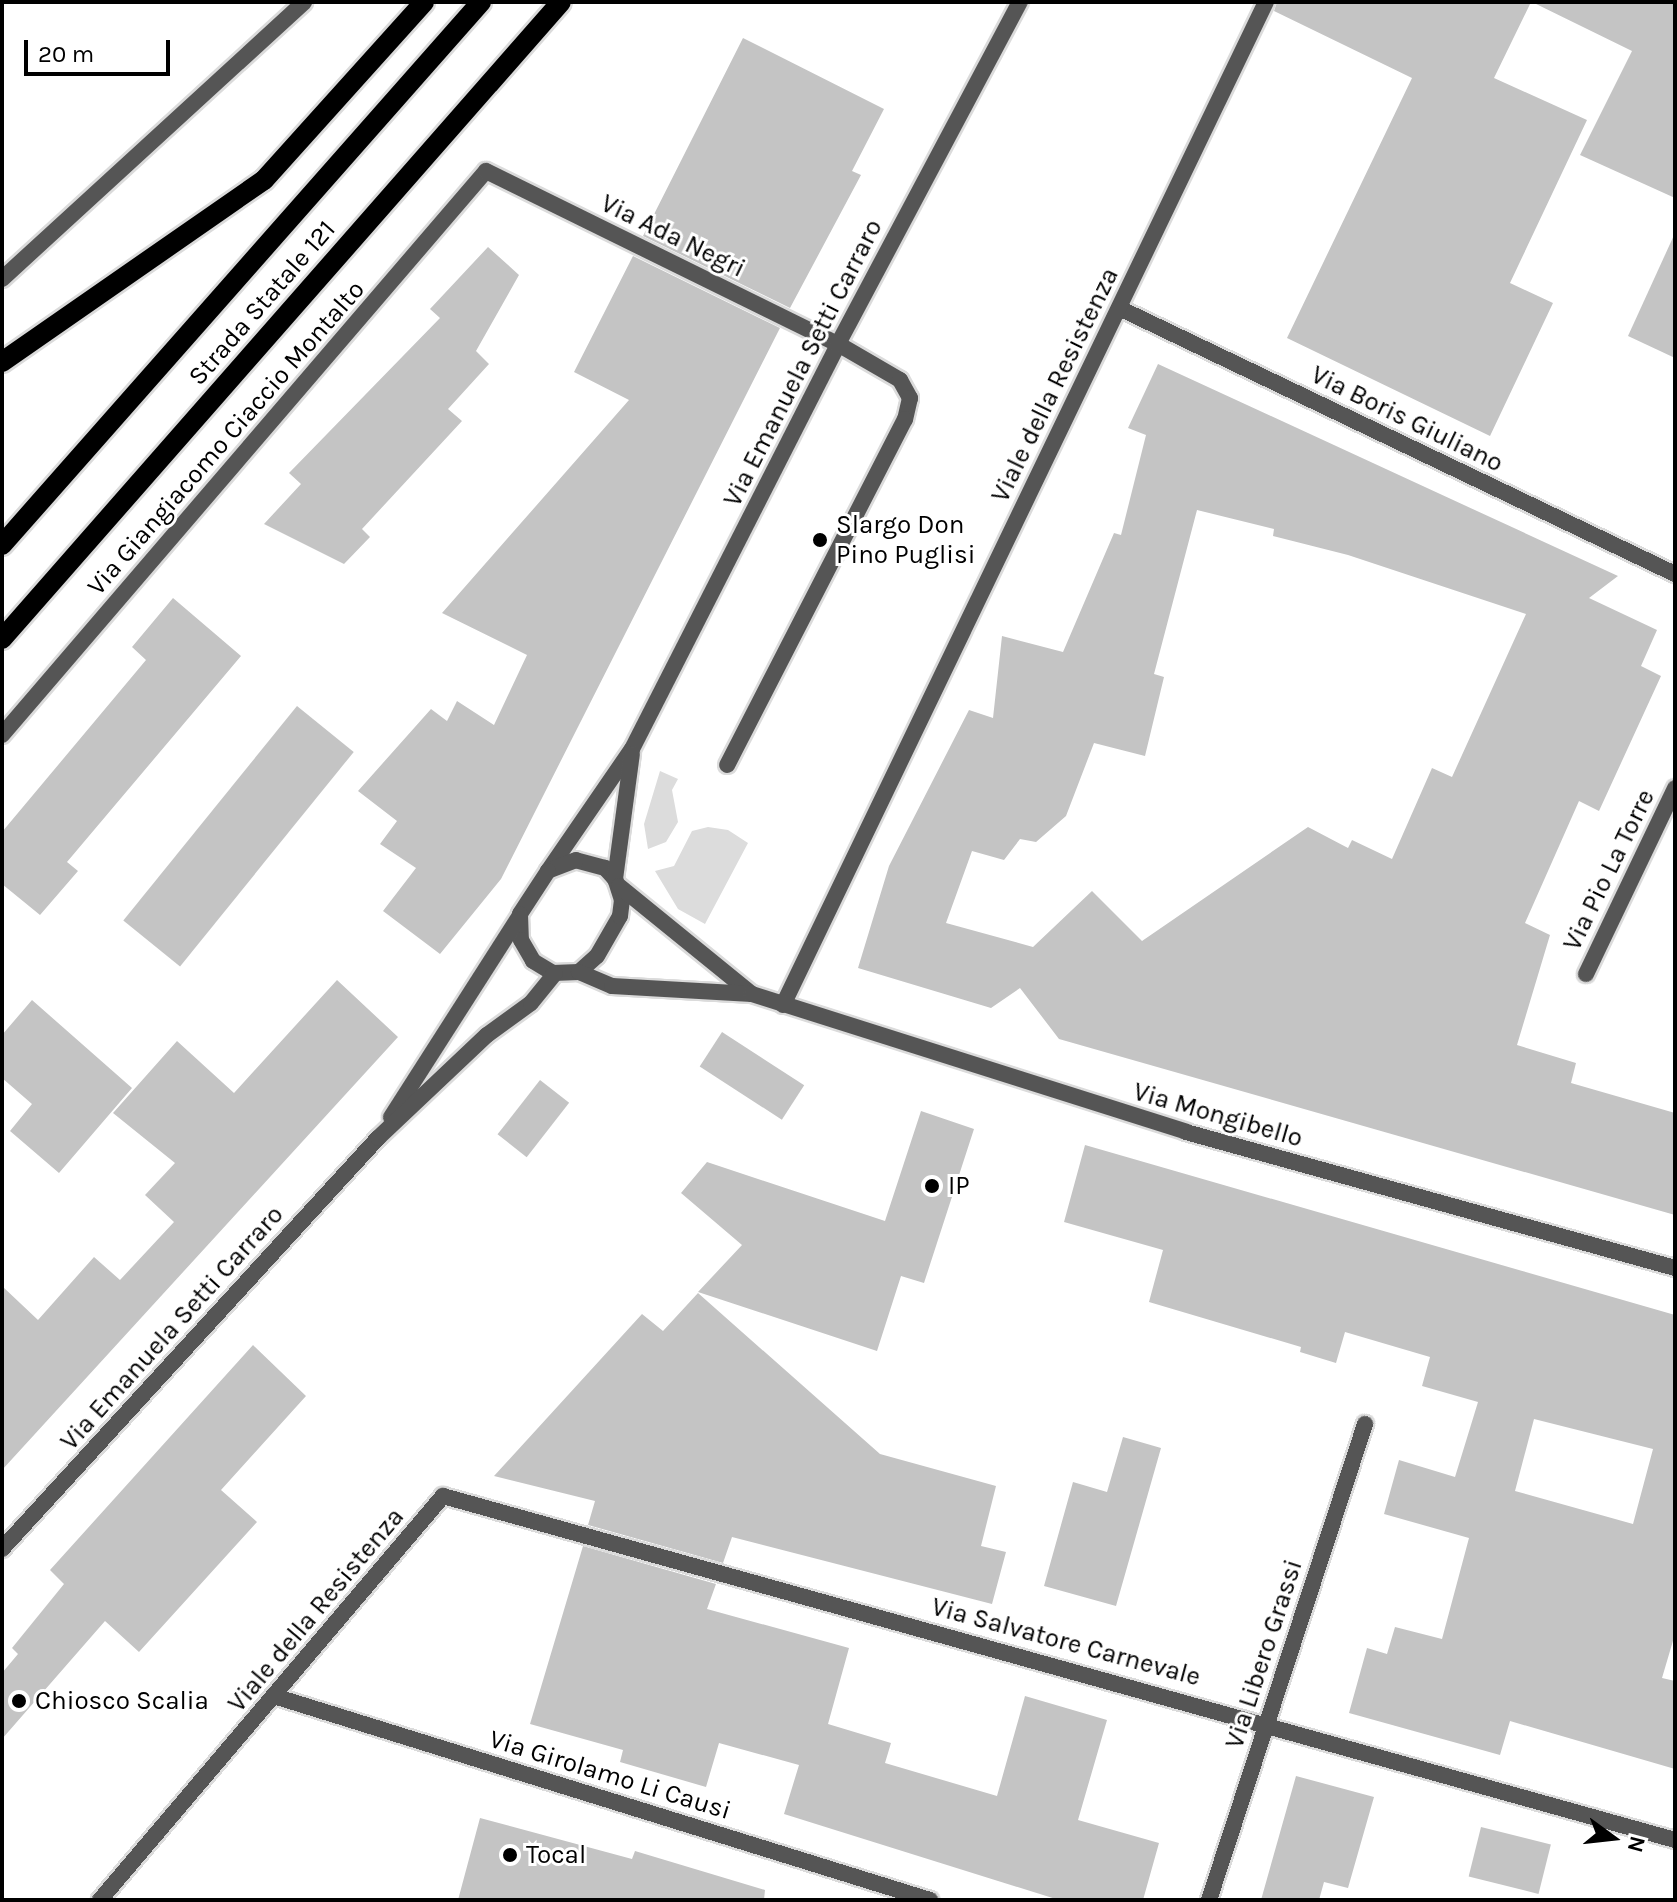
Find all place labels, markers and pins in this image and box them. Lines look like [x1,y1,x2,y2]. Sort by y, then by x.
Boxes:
place label: Slargo Don Pino Puglisi [836,509,975,570]
marker: Slargo Don Pino Puglisi [811,531,829,549]
place label: IP [948,1170,970,1202]
marker: IP [923,1177,941,1195]
place label: Chiosco Scalia [35,1685,209,1717]
marker: Chiosco Scalia [10,1692,28,1710]
place label: Tocal [526,1839,586,1871]
marker: Tocal [501,1846,519,1864]

